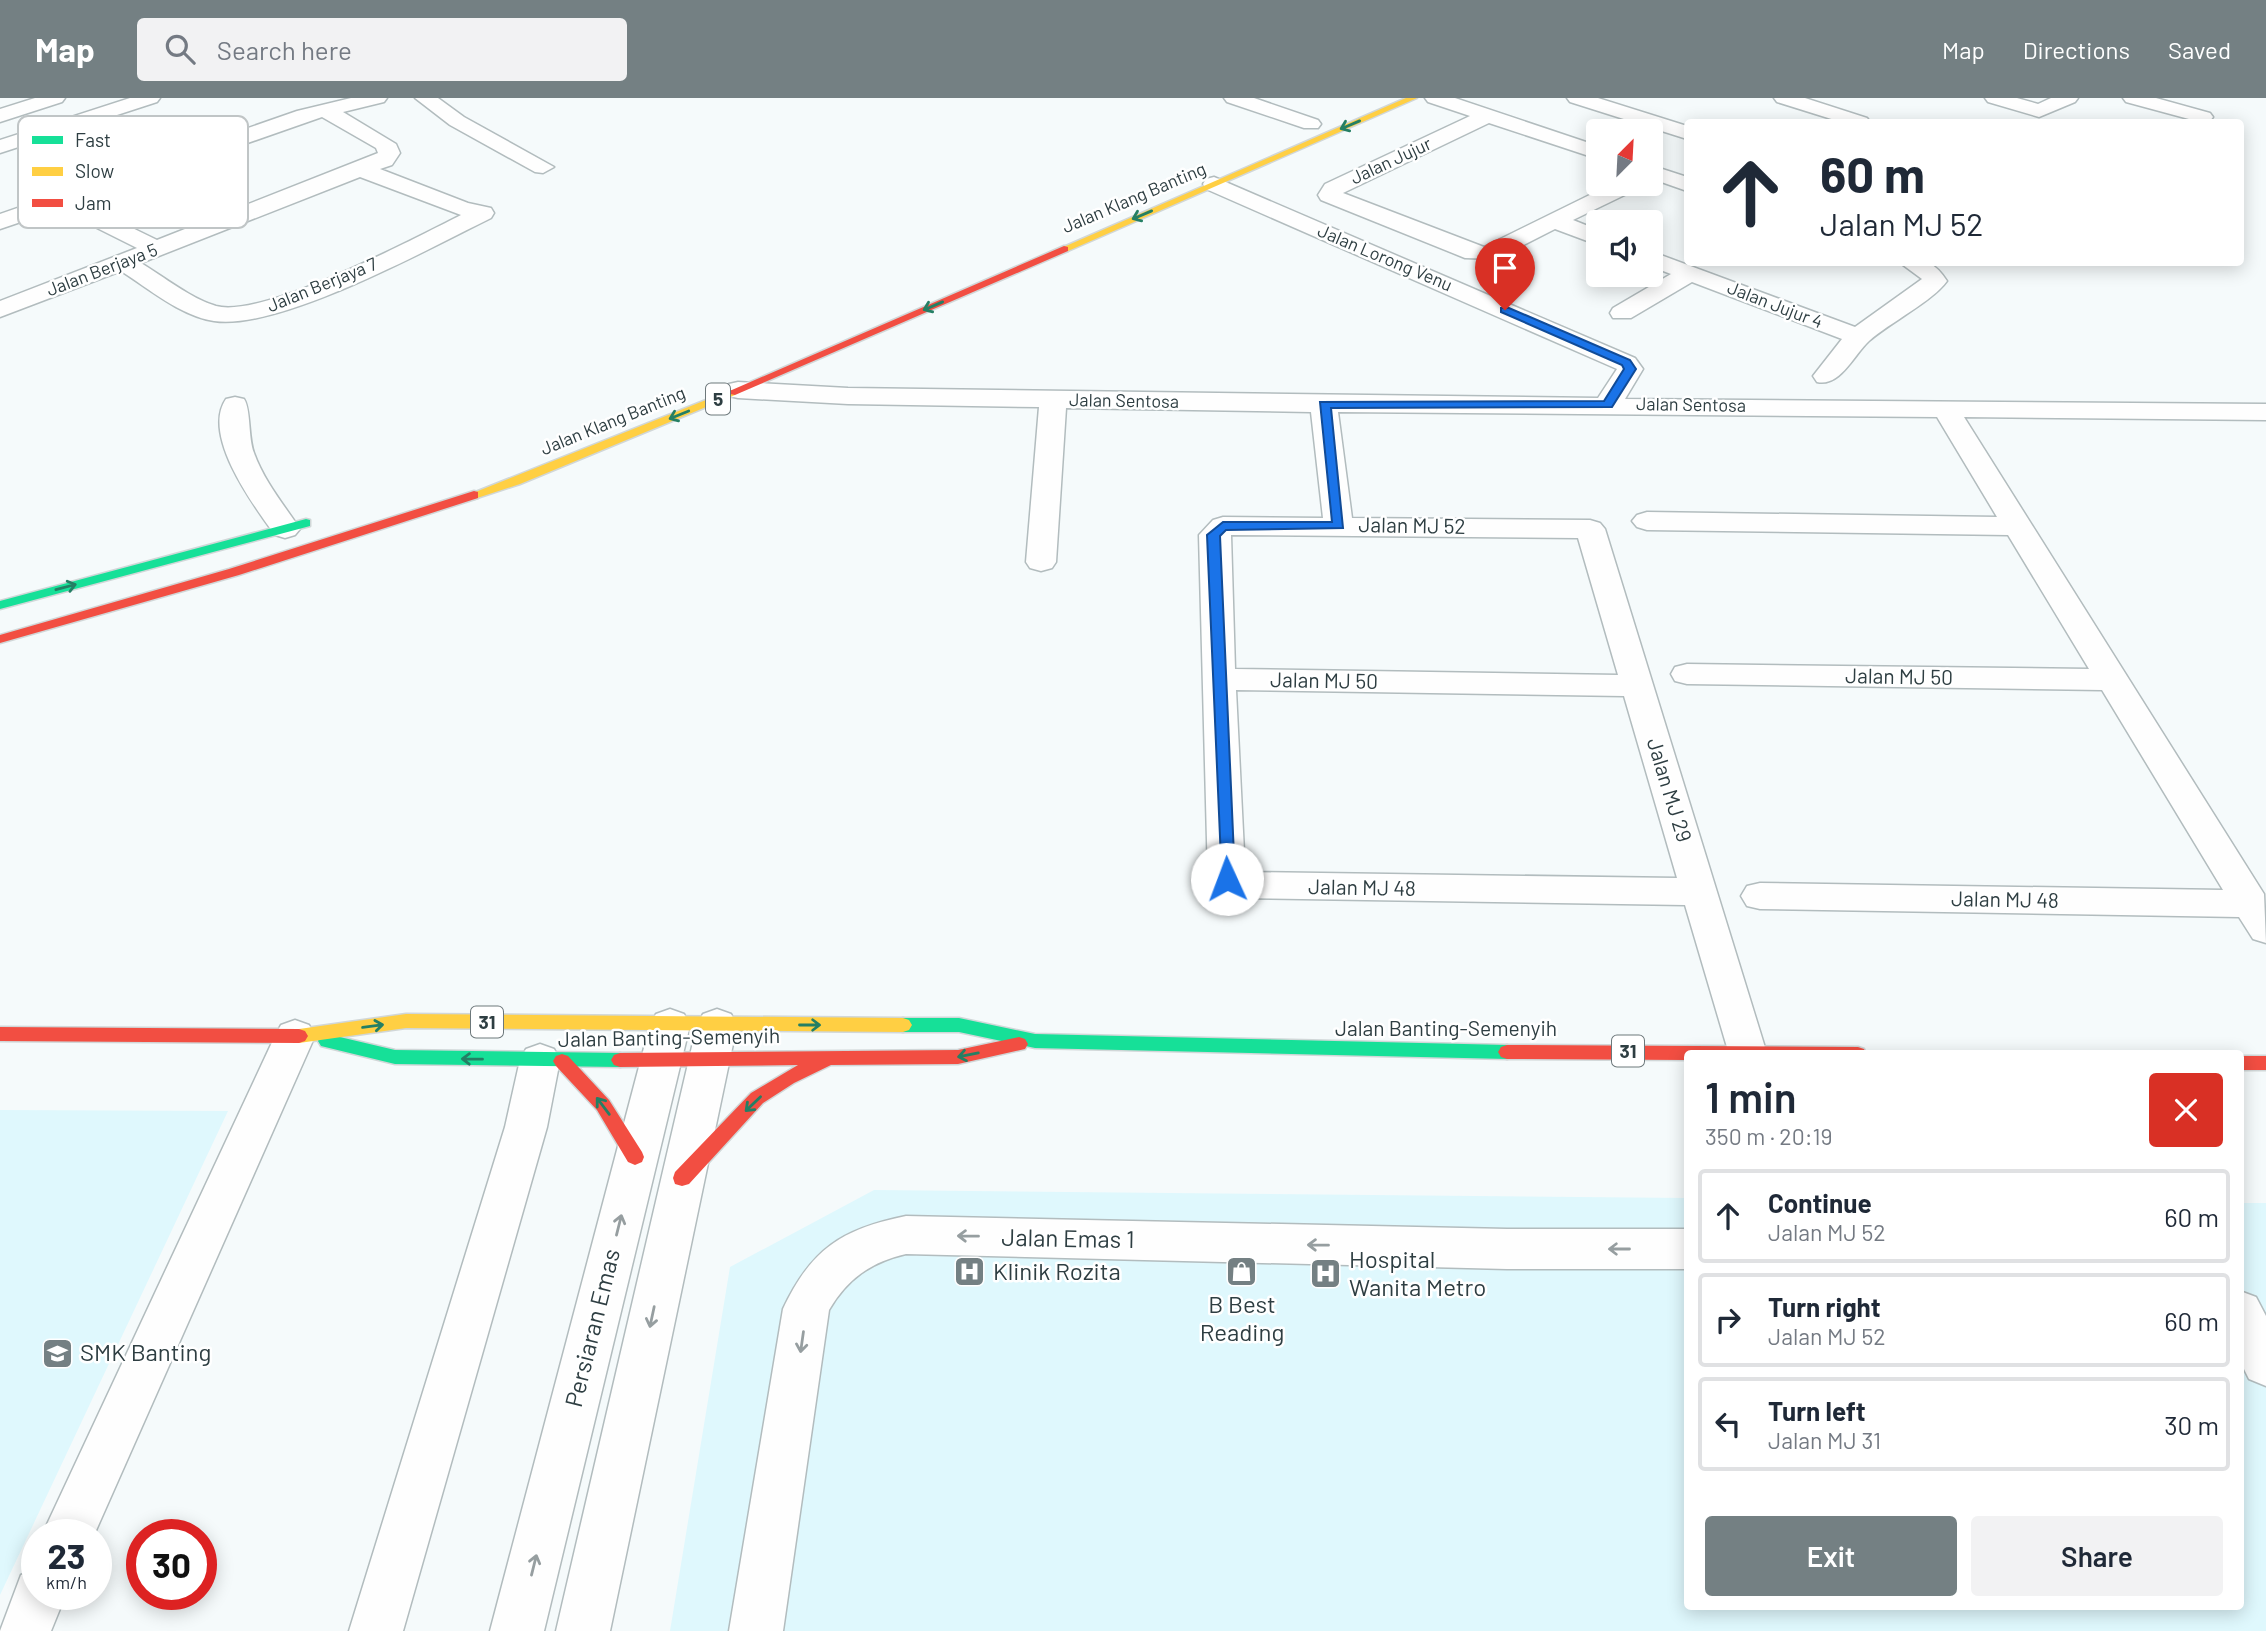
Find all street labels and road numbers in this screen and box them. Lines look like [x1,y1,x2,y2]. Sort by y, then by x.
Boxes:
street label: Jalan Jujur [1347,132,1435,188]
street label: Jalan Klang Banting [1058,157,1209,237]
street label: Jalan Lorong Venu [1315,219,1456,295]
street label: Jalan Berjaya 5 [43,238,160,300]
street label: Jalan Berjaya 7 [263,252,380,316]
street label: Jalan Jujur 4 [1725,276,1826,332]
street label: Jalan Klang Banting [537,381,688,459]
road number: 5 [706,384,730,414]
street label: Jalan Sentosa [1069,388,1179,412]
street label: Jalan Sentosa [1636,392,1746,416]
street label: Jalan MJ 52 [1358,511,1466,538]
street label: Jalan MJ 50 [1845,662,1953,689]
street label: Jalan MJ 50 [1270,666,1378,693]
street label: Jalan MJ 29 [1643,735,1698,845]
street label: Jalan MJ 48 [1308,873,1416,900]
street label: Jalan MJ 48 [1951,885,2059,912]
road number: 31 [471,1006,503,1038]
street label: Jalan Banting-Semenyih [1335,1015,1557,1040]
street label: Jalan Banting-Semenyih [558,1022,780,1051]
road number: 31 [1612,1035,1644,1066]
street label: Jalan Emas 1 [1001,1222,1135,1253]
street label: Persiaran Emas [558,1246,625,1410]

